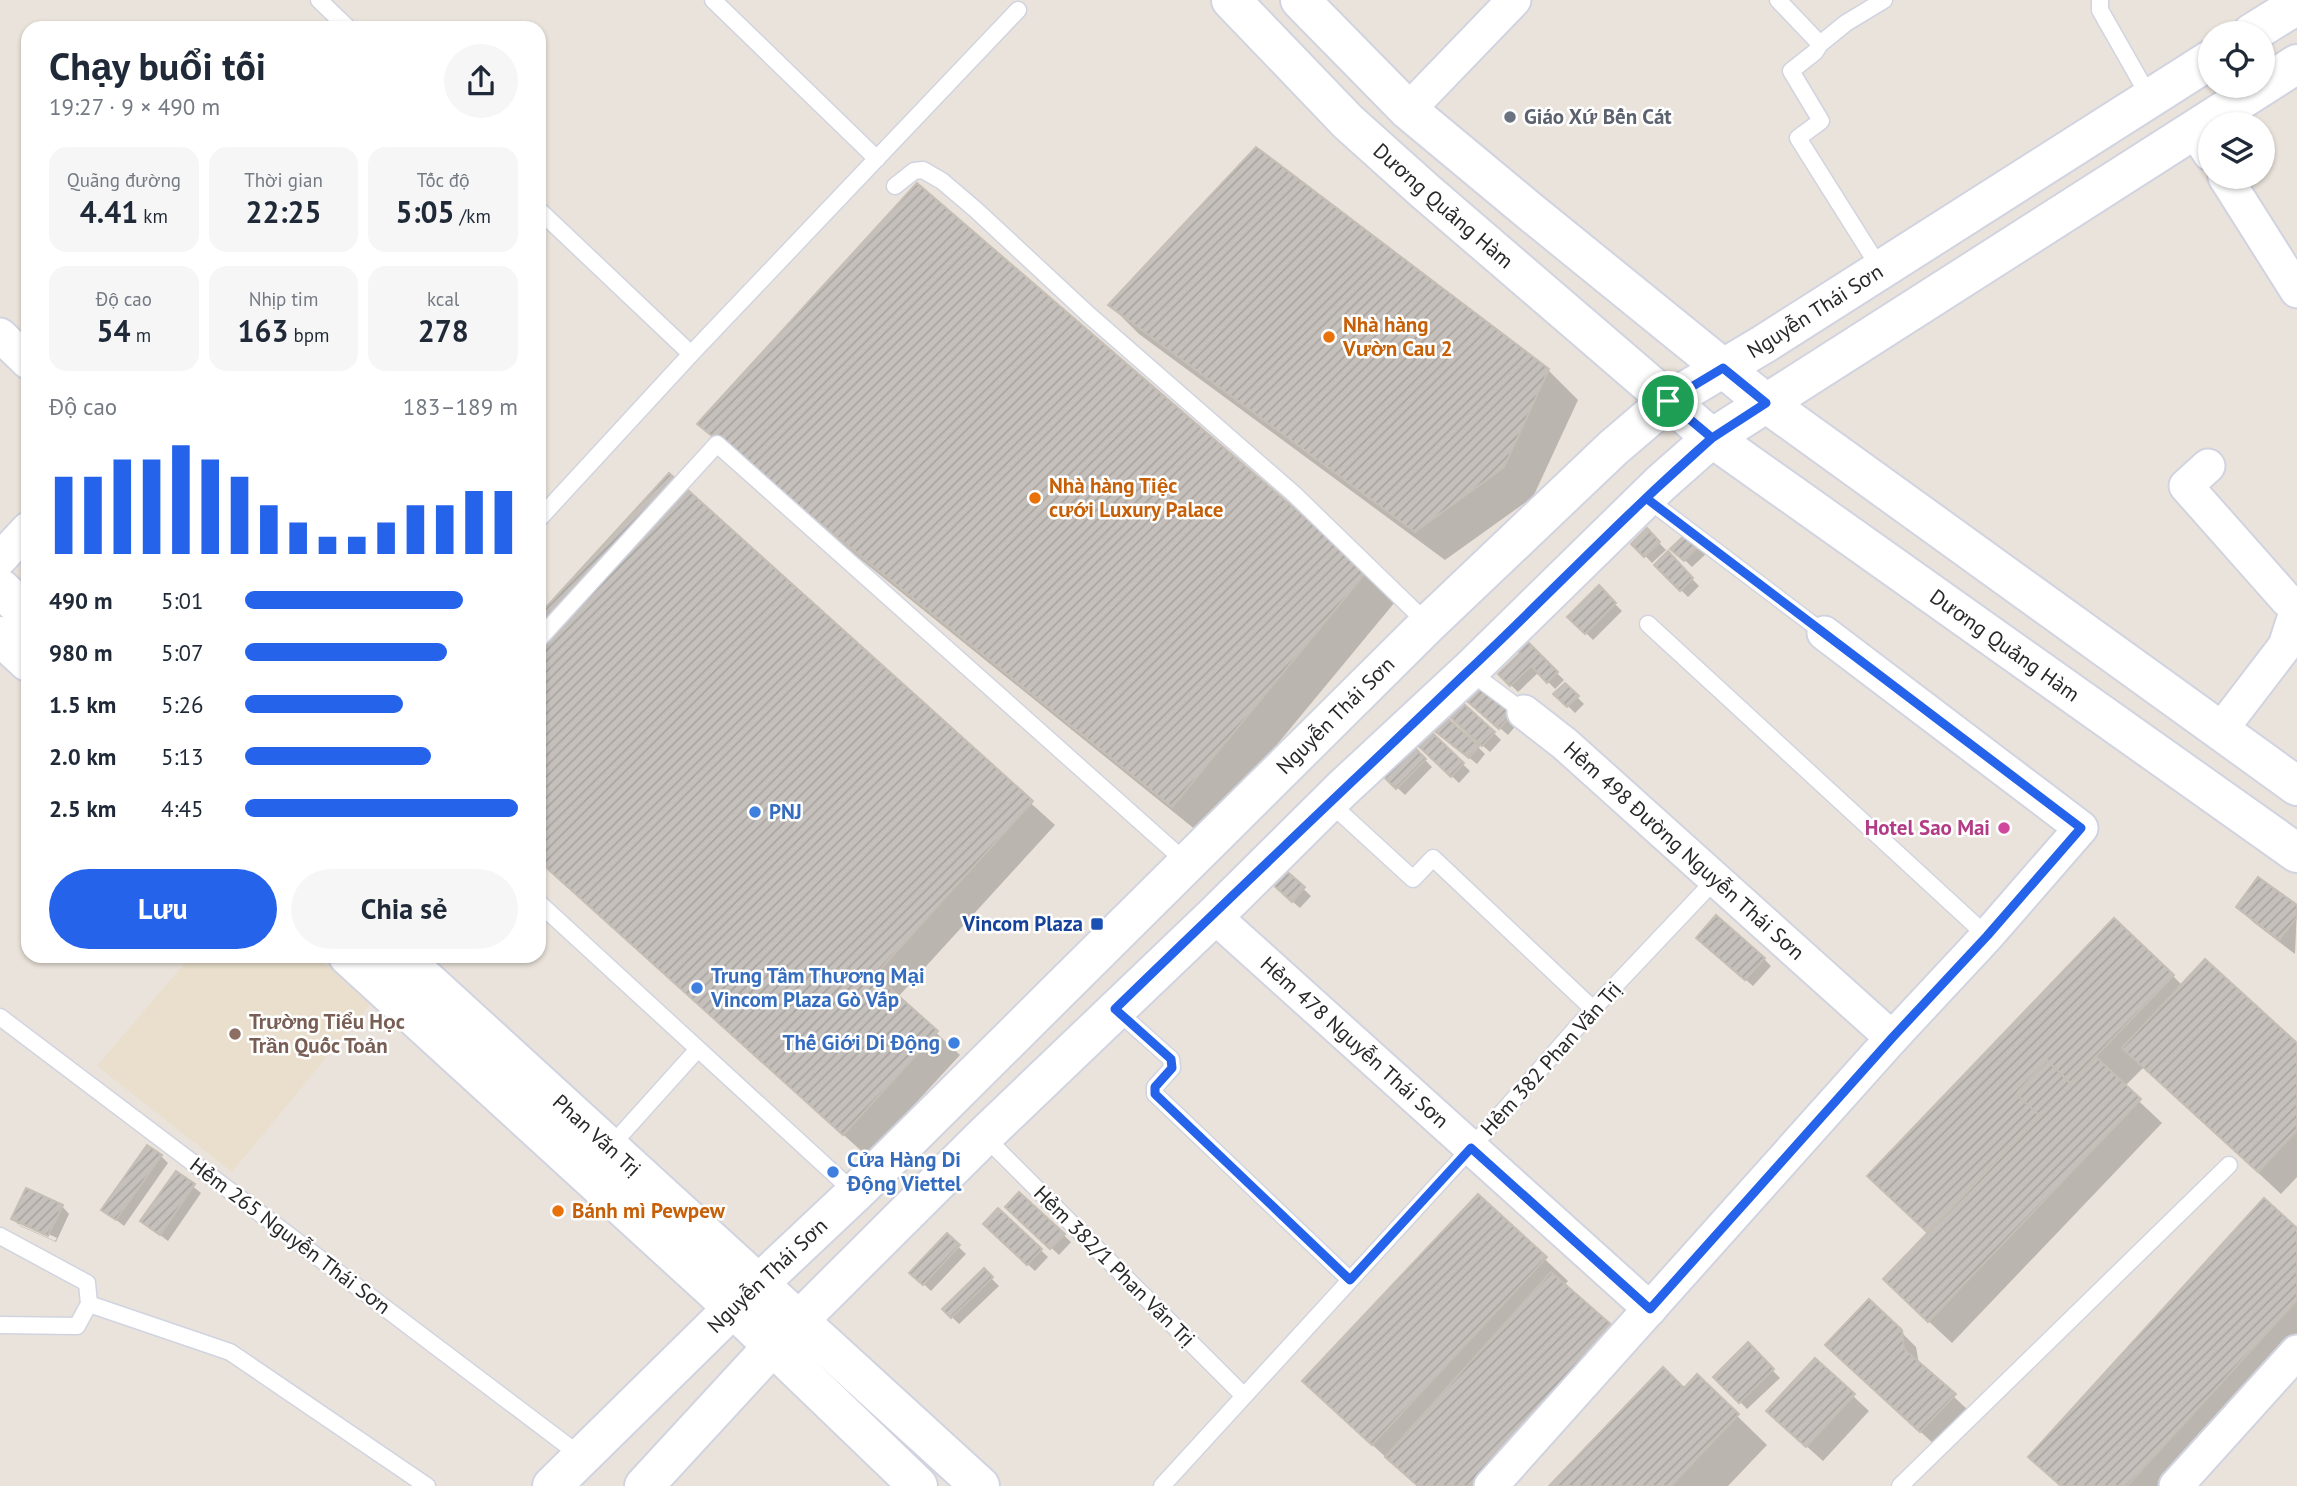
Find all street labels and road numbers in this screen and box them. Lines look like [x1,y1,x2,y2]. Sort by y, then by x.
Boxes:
street label: Dương Quảng Hàm [1368,137,1519,274]
street label: Nguyễn Thái Sơn [1742,258,1888,364]
street label: Dương Quảng Hàm [1925,583,2085,708]
street label: Nguyễn Thái Sơn [1271,651,1400,780]
street label: Hẻm 498 Đường Nguyễn Thái Sơn [1558,735,1810,966]
street label: Hẻm 478 Nguyễn Thái Sơn [1255,950,1455,1134]
street label: Hẻm 382 Phan Văn Trị [1474,976,1627,1141]
street label: Phan Văn Trị [547,1088,646,1182]
street label: Hẻm 265 Nguyễn Thái Sơn [185,1151,396,1320]
street label: Hẻm 382/1 Phan Văn Trị [1028,1180,1200,1352]
street label: Nguyễn Thái Sơn [701,1212,833,1339]

